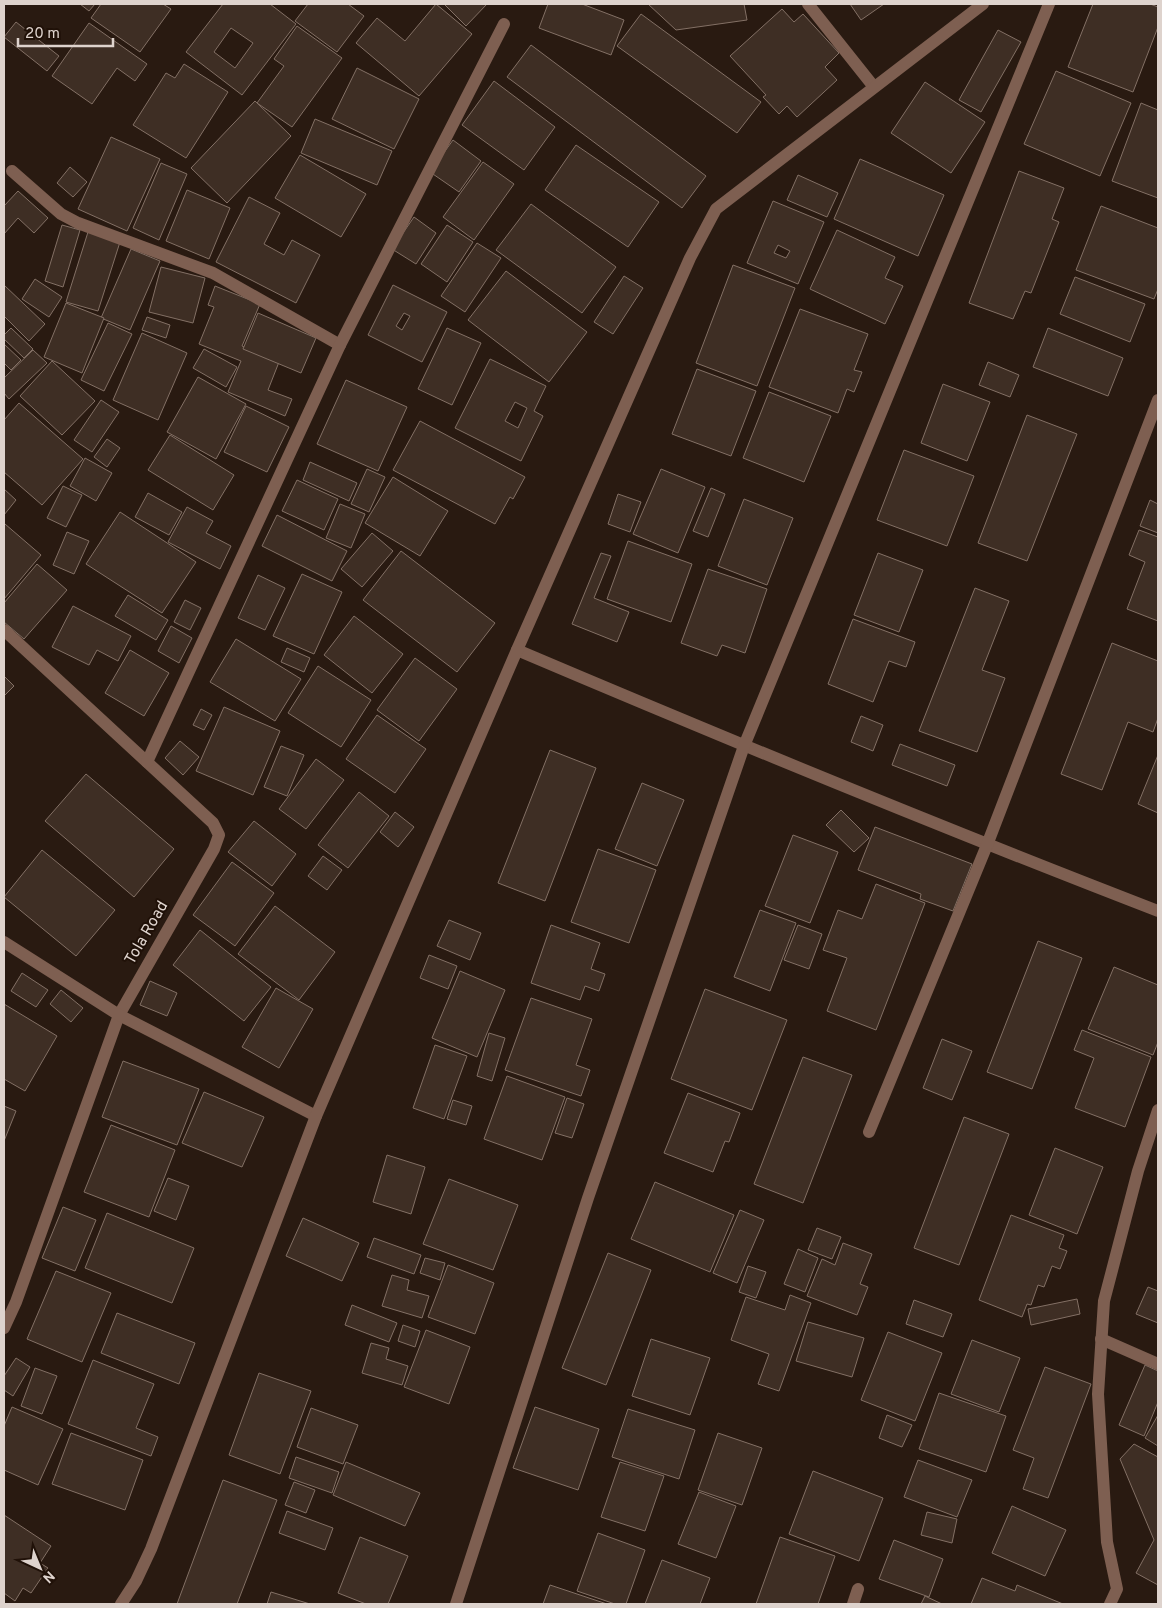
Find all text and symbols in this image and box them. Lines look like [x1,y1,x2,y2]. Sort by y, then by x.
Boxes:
scale bar [18,15,112,47]
text: 20 m [25,25,60,44]
street label: Tola Road [121,898,173,968]
north arrow [15,1543,65,1593]
text: N [38,1567,58,1586]

